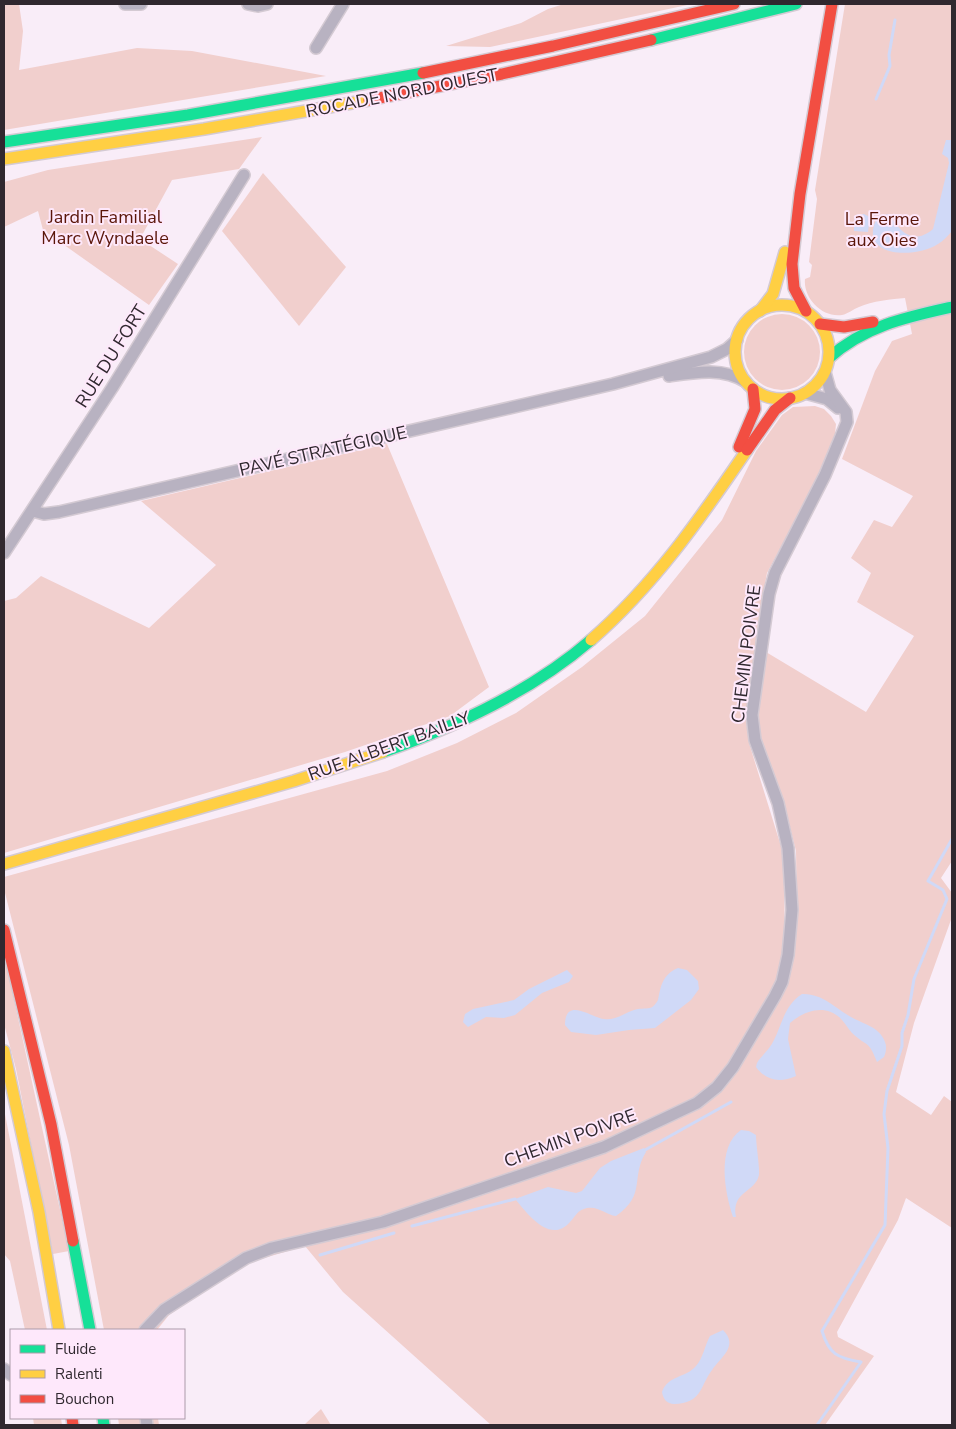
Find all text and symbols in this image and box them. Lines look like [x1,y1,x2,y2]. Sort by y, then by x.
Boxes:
street label: ROCADE NORD OUEST [304,63,500,123]
park label: Jardin Familial Marc Wyndaele [41,205,169,250]
park label: La Ferme aux Oies [845,207,919,252]
street label: RUE DU FORT [70,300,152,412]
street label: PAVÉ STRATÉGIQUE [237,420,409,482]
street label: CHEMIN POIVRE [726,584,766,724]
street label: RUE ALBERT BAILLY [305,705,474,787]
street label: CHEMIN POIVRE [501,1103,639,1173]
legend [10,1329,185,1419]
text: Fluide [55,1339,96,1359]
text: Ralenti [55,1364,103,1384]
text: Bouchon [55,1389,114,1409]

